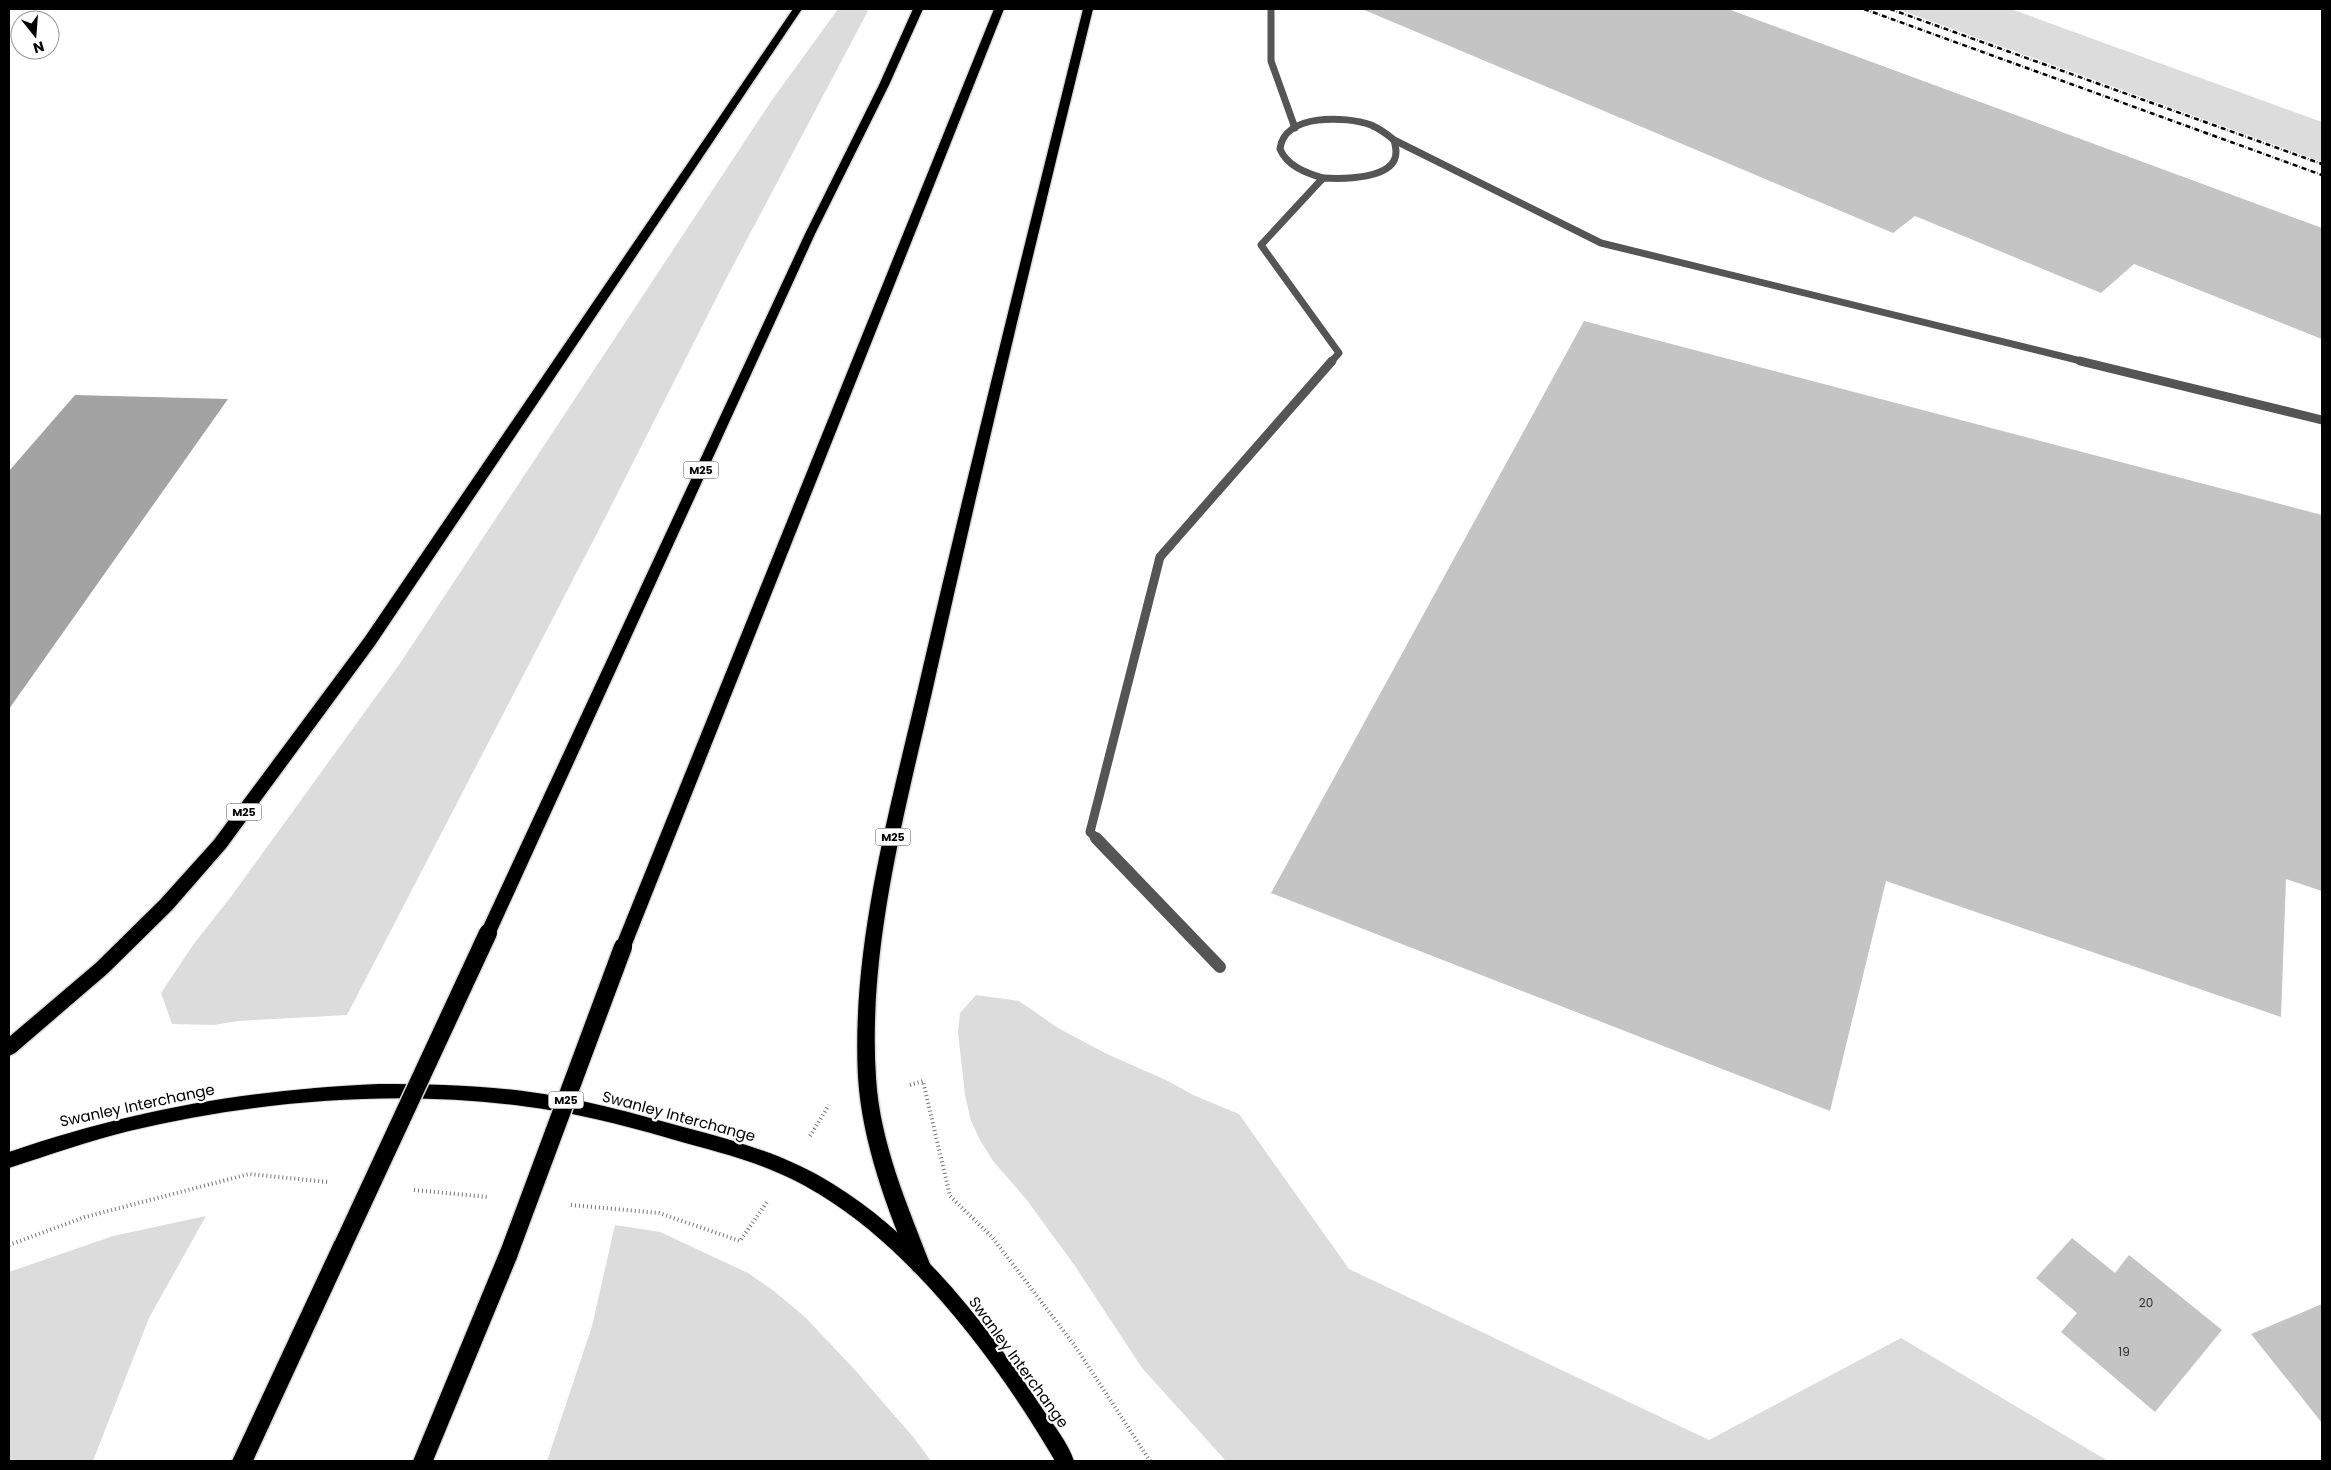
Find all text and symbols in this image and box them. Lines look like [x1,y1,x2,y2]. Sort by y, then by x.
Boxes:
north arrow [10,10,60,60]
text: N [31,36,47,59]
road number: M25 [684,462,718,478]
road number: M25 [226,804,262,820]
road number: M25 [876,829,910,846]
street label: Swanley Interchange [58,1078,216,1132]
street label: Swanley Interchange [600,1085,758,1147]
road number: M25 [548,1092,584,1108]
street label: Swanley Interchange [964,1292,1074,1432]
house number: 20 [2139,1294,2153,1311]
house number: 19 [2118,1343,2130,1360]

